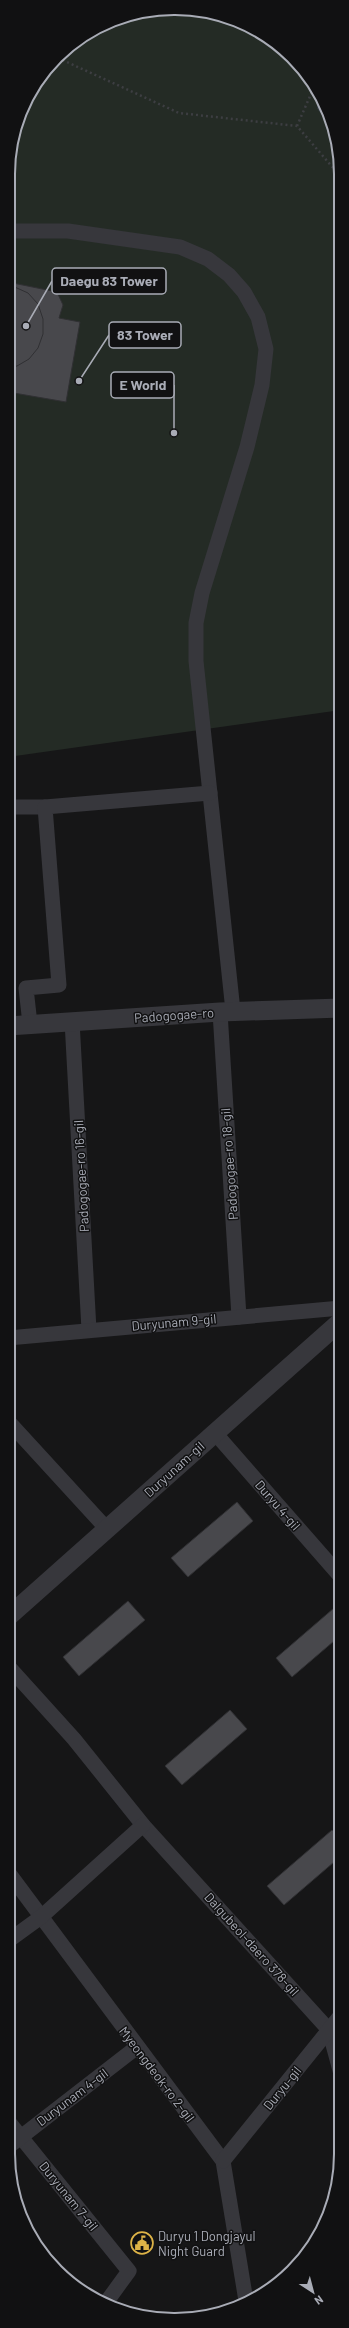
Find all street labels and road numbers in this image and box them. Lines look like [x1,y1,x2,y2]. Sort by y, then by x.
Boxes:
street label: Padogogae-ro [134,1004,214,1026]
street label: Padogogae-ro 18-gil [217,1107,241,1221]
street label: Padogogae-ro 16-gil [70,1120,92,1232]
street label: Duryunam 9-gil [131,1310,217,1334]
street label: Duryunam-gil [141,1438,207,1500]
street label: Duryu 4-gil [252,1477,304,1533]
street label: Dalgubeol-daero 378-gil [201,1889,303,1999]
street label: Myeongdeok-ro 2-gil [116,2023,198,2125]
street label: Duryu-gil [260,2063,304,2113]
street label: Duryunam 4-gil [33,2065,111,2129]
street label: Duryunam 7-gil [36,2158,102,2234]

